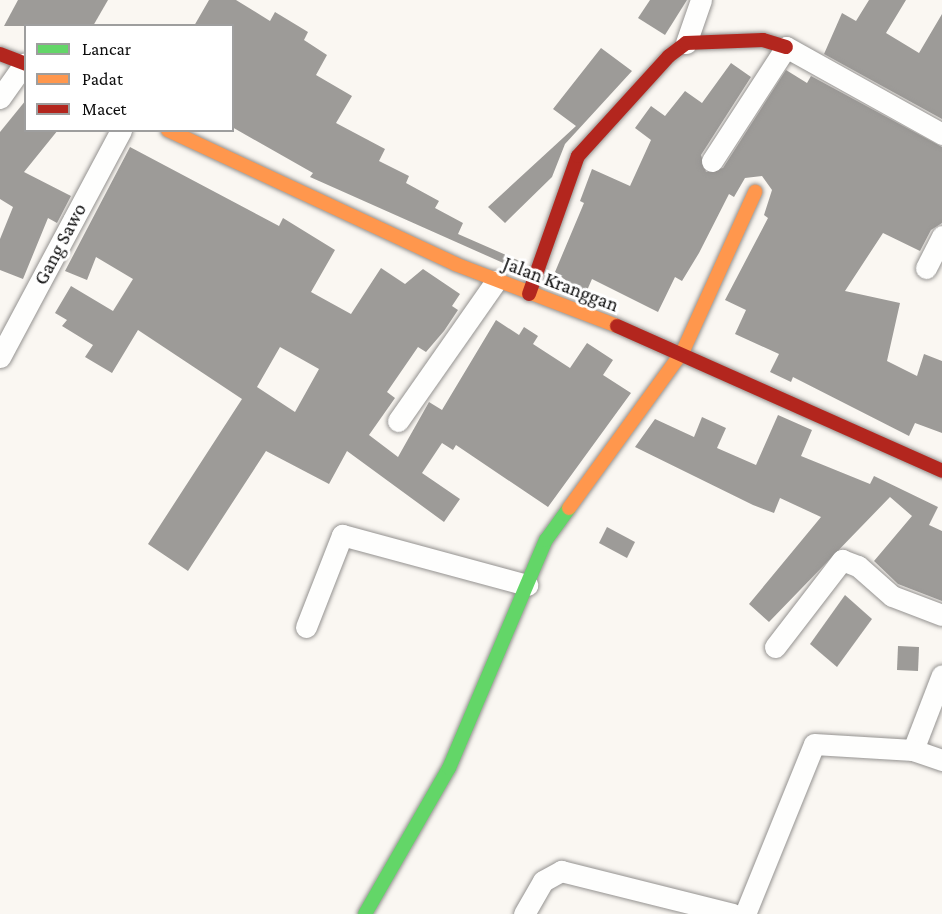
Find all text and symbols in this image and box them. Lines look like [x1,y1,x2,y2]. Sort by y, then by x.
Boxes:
legend [24,24,234,132]
text: Lancar [82,39,131,59]
text: Padat [82,69,123,89]
text: Macet [82,99,127,119]
street label: Gang Sawo [29,199,91,289]
street label: Jalan Kranggan [500,251,622,317]

